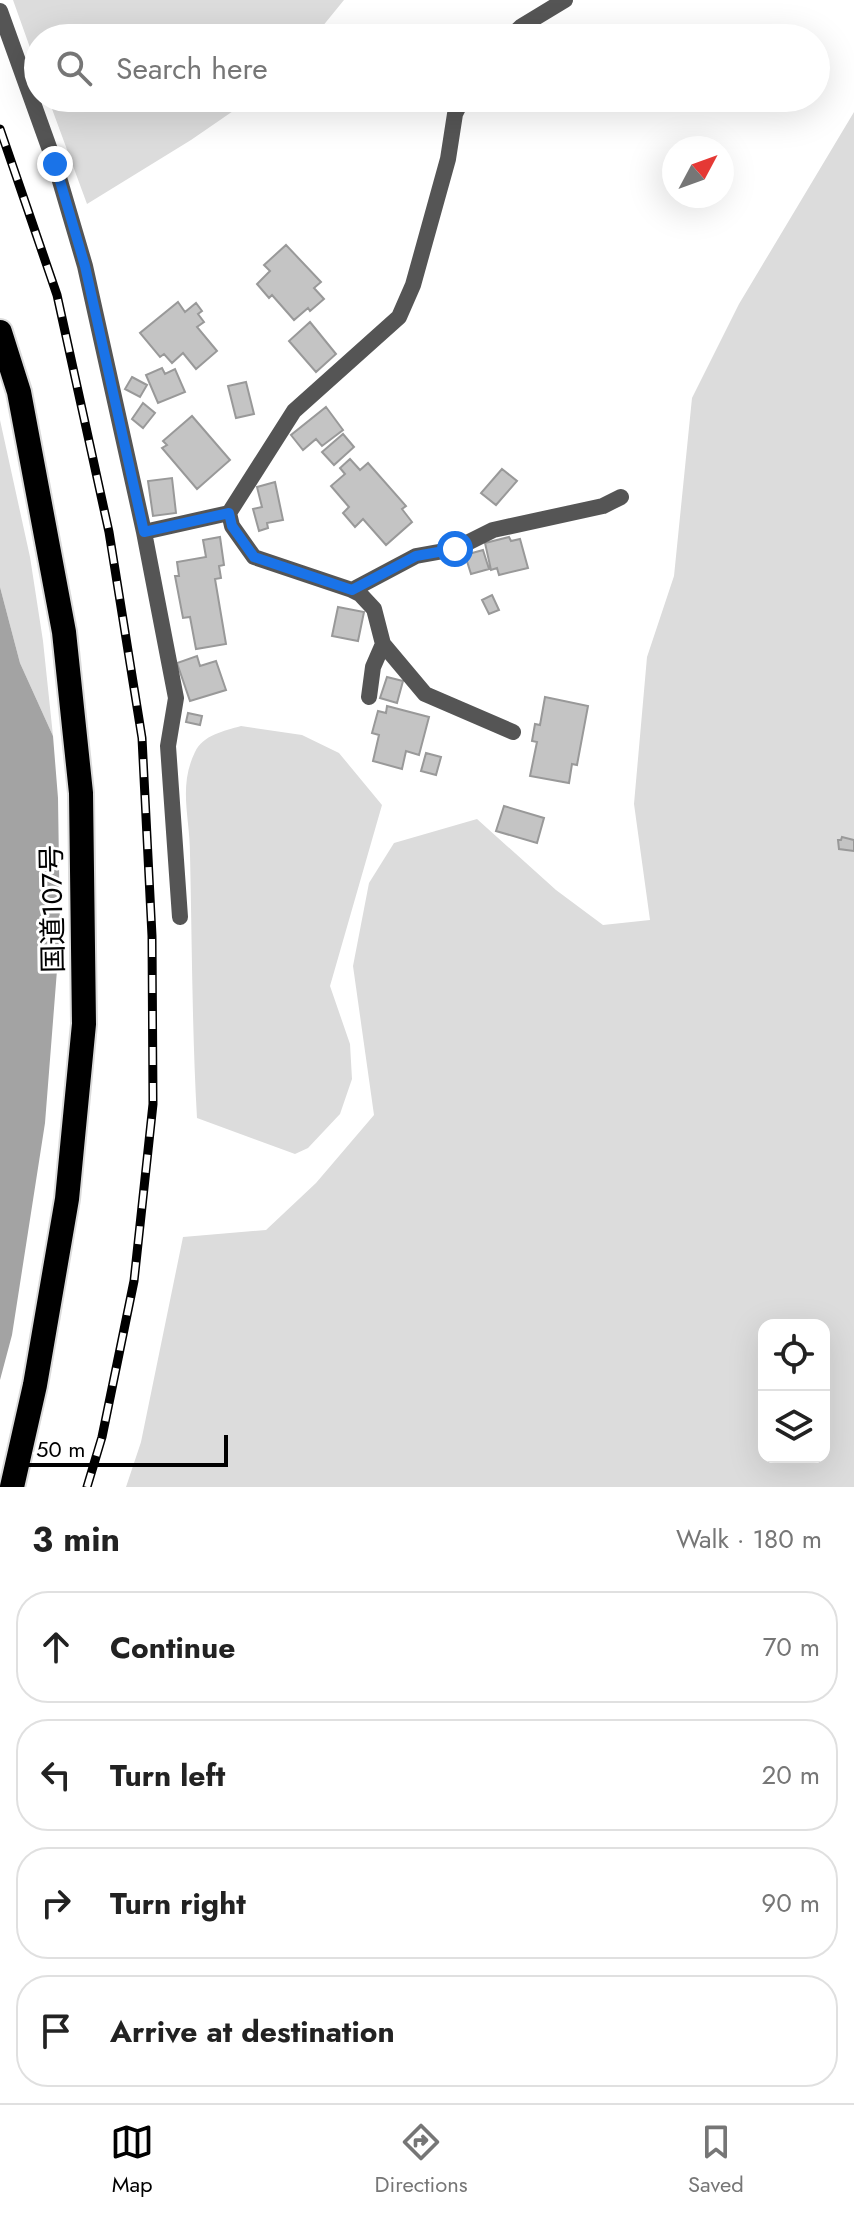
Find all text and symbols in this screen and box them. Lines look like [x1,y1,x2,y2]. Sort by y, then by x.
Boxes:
search box [24,24,830,112]
icon: search [52,46,96,90]
text: Search here [116,47,268,90]
north arrow [662,136,734,208]
route end [37,146,73,182]
route start [437,531,473,567]
street label: 国道107号 [31,845,74,973]
map controls [758,1319,830,1463]
button: locate [758,1319,830,1391]
button: layers [758,1391,830,1463]
scale bar [24,1431,228,1467]
text: 50 m [36,1433,85,1465]
text: 3 min [32,1515,120,1564]
text: Walk · 180 m [676,1520,822,1558]
icon: ahead [34,1625,78,1669]
text: Continue [110,1626,236,1669]
text: 70 m [763,1628,820,1666]
icon: left [34,1753,78,1797]
text: Turn left [110,1754,225,1797]
text: 20 m [762,1756,820,1794]
icon: right [34,1881,78,1925]
text: Turn right [110,1882,246,1925]
text: 90 m [761,1884,820,1922]
icon: arrive [34,2009,78,2053]
text: Arrive at destination [110,2010,395,2053]
tab: Map [110,2120,154,2200]
tab: Directions [375,2120,468,2200]
tab: Saved [688,2120,744,2200]

